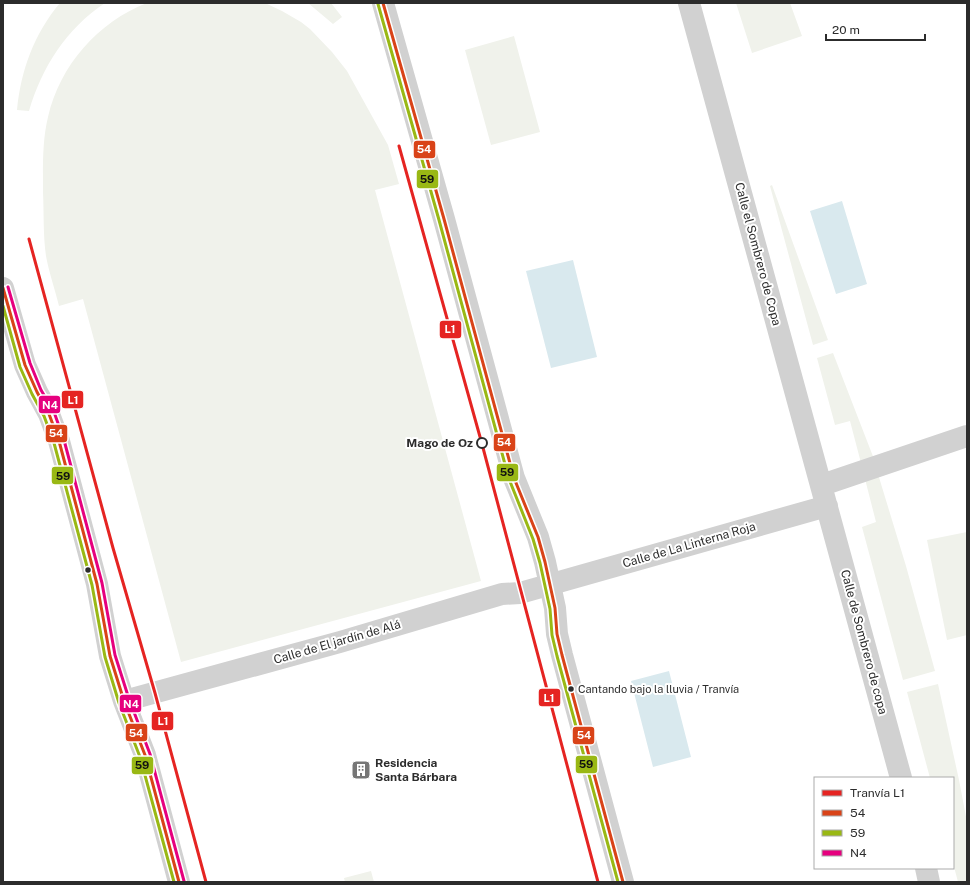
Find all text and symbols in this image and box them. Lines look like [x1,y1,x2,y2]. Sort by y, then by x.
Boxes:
scale bar [826,16,925,42]
text: 20 m [832,23,860,37]
line badge: 54 [413,140,436,159]
text: 54 [417,143,431,155]
line badge: 59 [416,169,439,189]
text: 59 [420,173,434,185]
street label: Calle el Sombrero de Copa [732,181,784,327]
line badge: L1 [439,320,462,339]
text: L1 [444,323,456,335]
line badge: L1 [61,390,84,409]
text: L1 [67,394,79,406]
line badge: N4 [38,395,61,414]
text: N4 [42,399,58,411]
line badge: 54 [45,424,68,443]
text: 54 [49,427,63,439]
line badge: 54 [493,433,516,452]
place label: Mago de Oz [406,436,473,450]
text: 54 [497,436,511,448]
marker: Mago de Oz [476,437,488,449]
line badge: 59 [496,463,519,482]
line badge: 59 [51,466,74,485]
text: 59 [500,466,514,478]
text: 59 [56,470,70,482]
street label: Calle de La Linterna Roja [621,519,757,571]
unlabelled marker [83,565,93,575]
street label: Calle de Sombrero de copa [838,568,890,716]
street label: Calle de El jardín de Alá [272,617,402,667]
place label: Cantando bajo la lluvia / Tranvía [578,683,739,695]
marker: Cantando bajo la lluvia / Tranvía [566,684,576,694]
line badge: L1 [538,688,561,707]
text: L1 [543,692,555,704]
line badge: N4 [119,694,142,713]
text: N4 [123,698,139,710]
line badge: L1 [151,711,174,731]
text: L1 [157,715,169,727]
line badge: 54 [125,723,148,742]
line badge: 54 [572,726,595,745]
text: 54 [129,727,143,739]
text: 54 [577,729,591,741]
line badge: 59 [575,755,598,774]
line badge: 59 [131,756,154,775]
place label: Residencia Santa Bárbara [375,756,457,784]
text: 59 [579,758,593,770]
text: 59 [135,759,149,771]
building icon: Residencia Santa Bárbara [350,759,372,781]
legend [814,777,954,869]
text: Tranvía L1 [850,786,905,800]
text: 54 [850,806,866,820]
text: 59 [850,826,865,840]
text: N4 [850,846,867,860]

